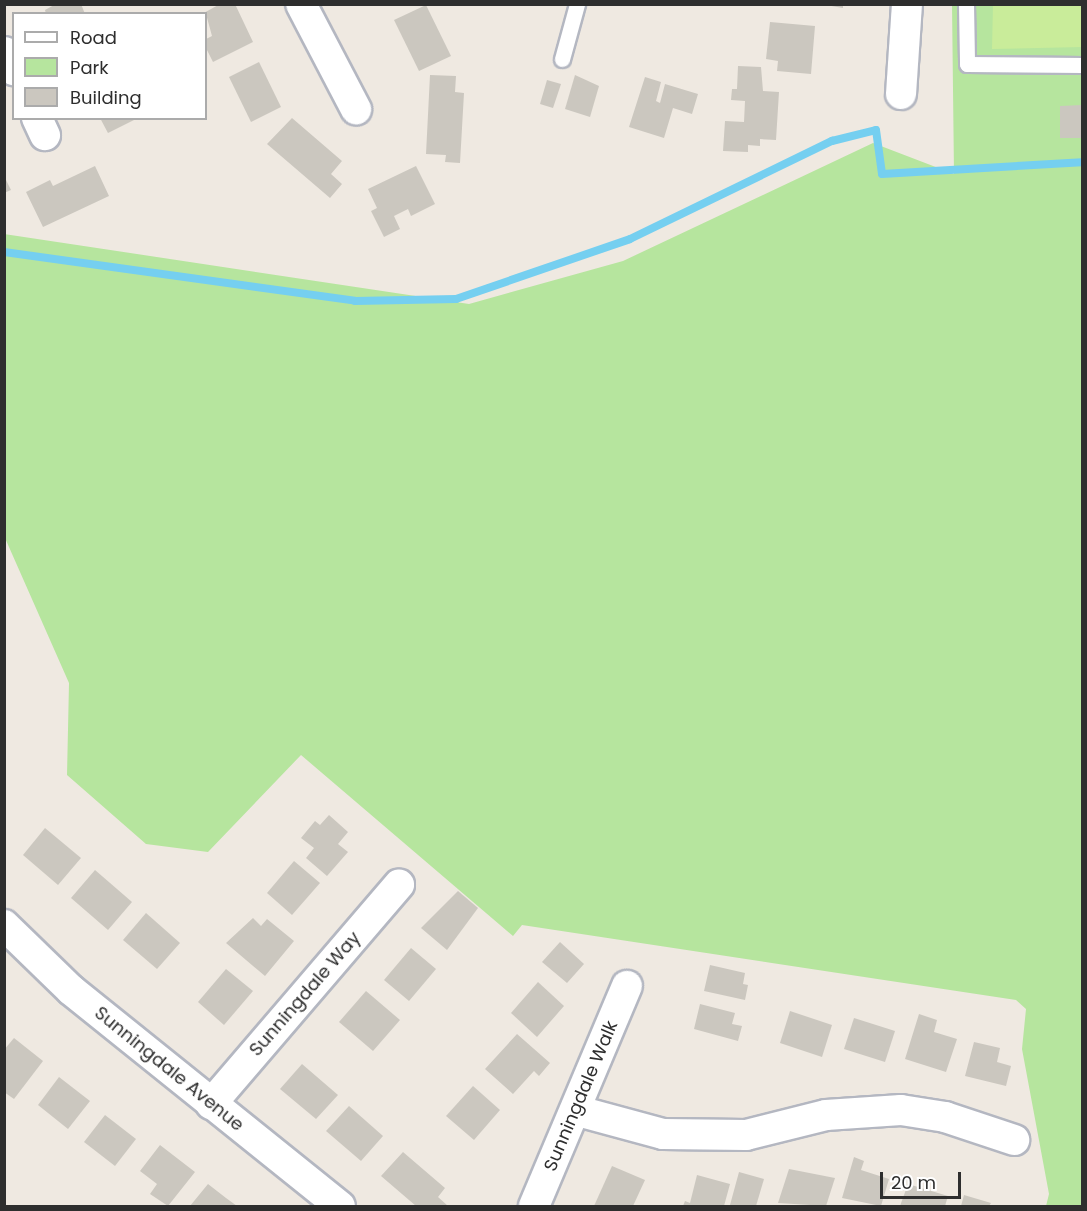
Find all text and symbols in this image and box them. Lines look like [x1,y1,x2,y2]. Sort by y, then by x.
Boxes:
legend [12,12,207,120]
text: Road [70,25,117,50]
text: Park [70,55,109,80]
text: Building [70,85,142,110]
street label: Sunningdale Way [245,927,365,1061]
street label: Sunningdale Avenue [90,1002,248,1136]
street label: Sunningdale Walk [540,1017,622,1175]
scale bar [883,1160,964,1198]
text: 20 m [891,1170,936,1195]

